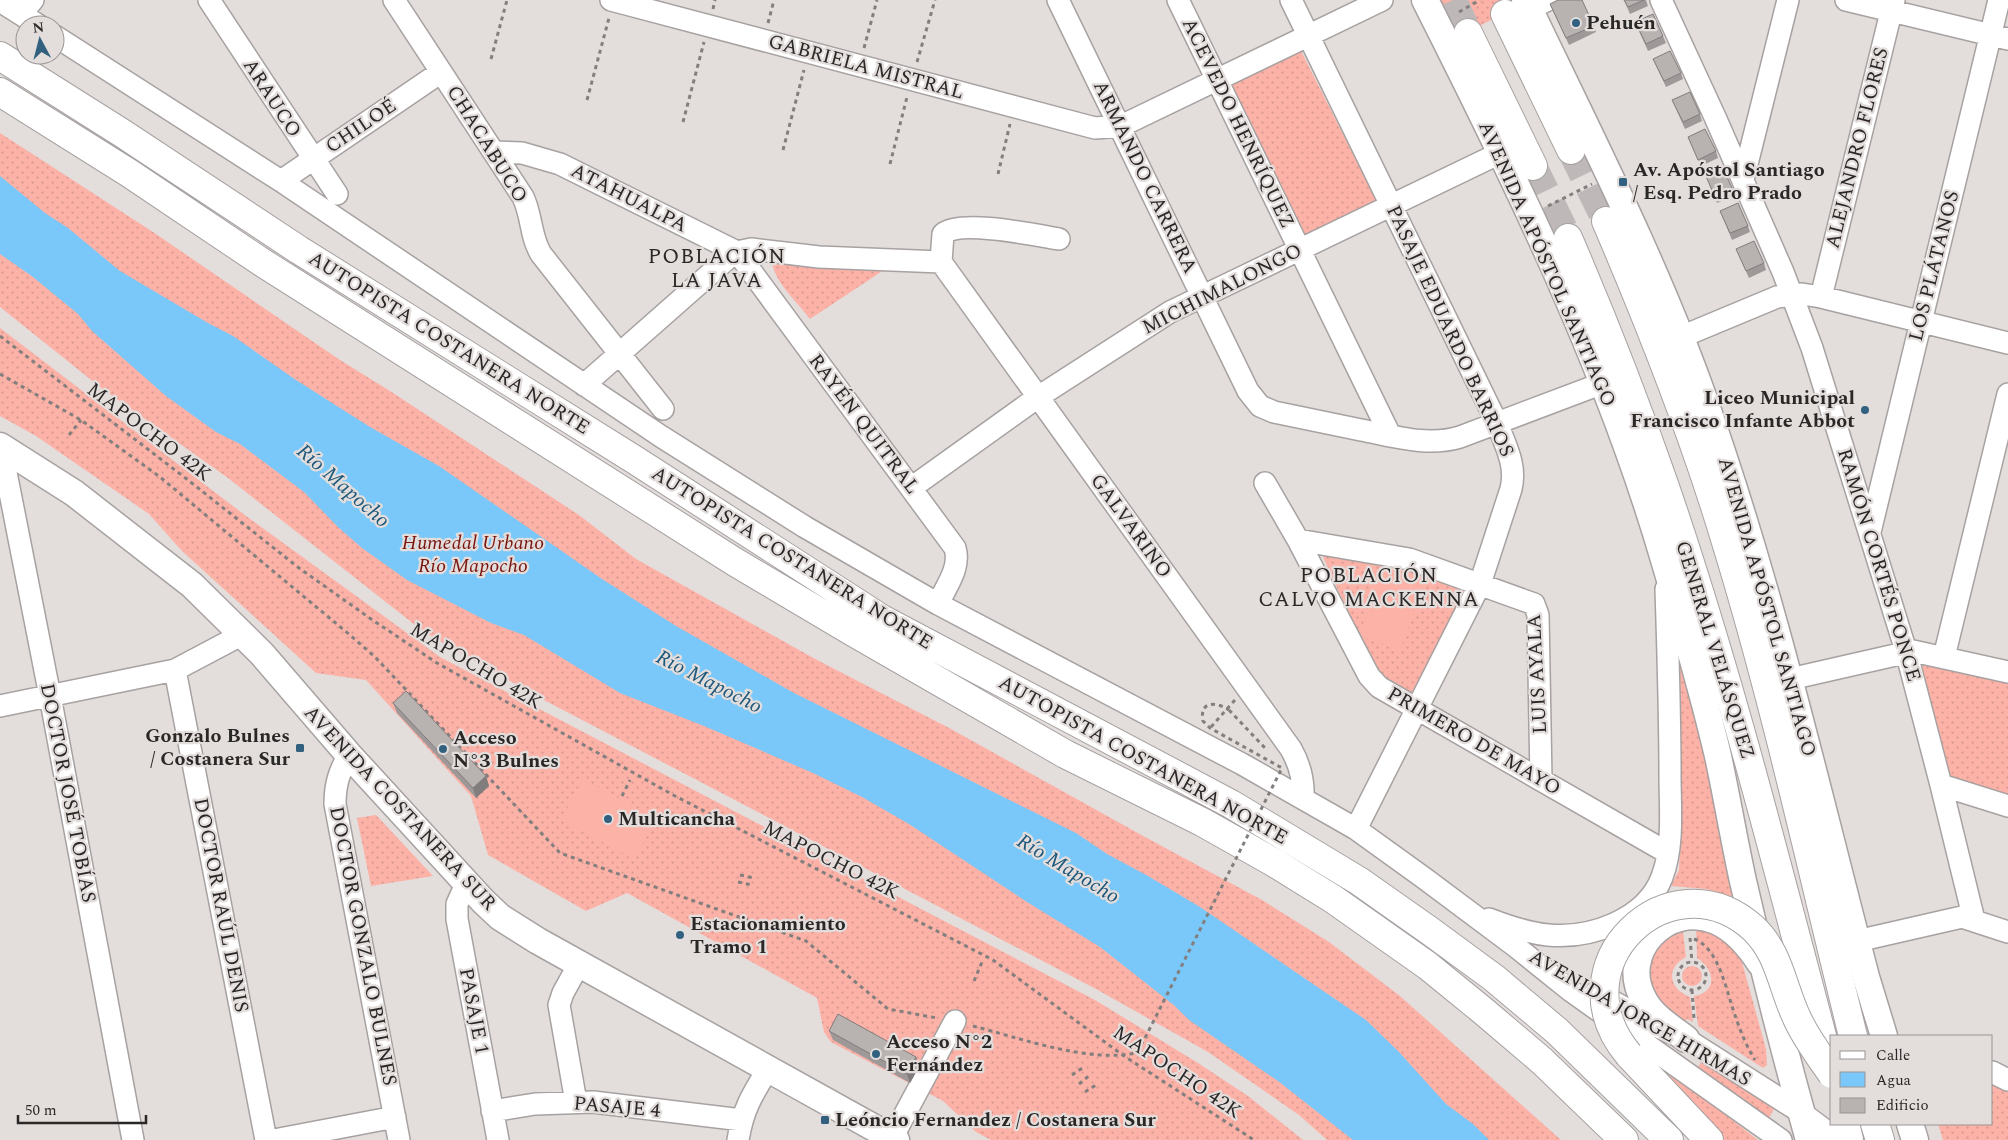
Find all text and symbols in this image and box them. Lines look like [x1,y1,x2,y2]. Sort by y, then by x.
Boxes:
place label: Pehuén [1586,8,1656,38]
street label: ACEVEDO HENRÍQUEZ [1174,13,1302,233]
north arrow [15,15,65,65]
text: N [32,16,45,39]
marker: Pehuén [1570,17,1582,29]
street label: GABRIELA MISTRAL [765,26,967,108]
street label: ALEJANDRO FLORES [1818,44,1896,252]
street label: ARAUCO [235,52,309,144]
street label: ARMANDO CARRERA [1085,75,1205,279]
street label: CHACABUCO [439,79,535,209]
street label: CHILOÉ [319,91,403,161]
street label: AVENIDA APÓSTOL SANTIAGO [1470,116,1624,412]
place label: Av. Apóstol Santiago / Esq. Pedro Prado [1633,155,1825,208]
street label: ATAHUALPA [565,156,693,240]
marker: Av. Apóstol Santiago / Esq. Pedro Prado [1617,176,1629,188]
street label: LOS PLÁTANOS [1901,187,1967,345]
street label: PASAJE EDUARDO BARRIOS [1378,200,1522,462]
street label: MICHIMALONGO [1137,236,1307,342]
district label: POBLACIÓN LA JAVA [648,241,786,297]
street label: AUTOPISTA COSTANERA NORTE [302,244,596,442]
street label: RAYÉN QUITRAL [801,347,927,501]
street label: MAPOCHO 42K [80,375,218,489]
place label: Liceo Municipal Francisco Infante Abbot [1630,383,1855,436]
marker: Liceo Municipal Francisco Infante Abbot [1859,404,1871,416]
water label: Río Mapocho [289,436,397,536]
street label: RAMÓN CORTÉS PONCE [1829,445,1929,685]
street label: AVENIDA APÓSTOL SANTIAGO [1710,454,1824,760]
street label: AUTOPISTA COSTANERA NORTE [645,459,939,657]
street label: GALVARINO [1083,468,1179,584]
park label: Humedal Urbano Río Mapocho [402,528,544,581]
street label: GENERAL VELÁSQUEZ [1667,537,1763,763]
district label: POBLACIÓN CALVO MACKENNA [1258,560,1480,616]
street label: LUIS AYALA [1519,613,1555,735]
street label: MAPOCHO 42K [404,615,548,718]
water label: Río Mapocho [650,642,768,722]
street label: AUTOPISTA COSTANERA NORTE [993,668,1293,852]
street label: PRIMERO DE MAYO [1382,679,1566,803]
street label: DOCTOR JOSÉ TOBÍAS [32,681,104,905]
street label: AVENIDA COSTANERA SUR [297,699,504,918]
place label: Gonzalo Bulnes / Costanera Sur [145,721,290,774]
place label: Acceso N°3 Bulnes [453,723,559,776]
marker: Gonzalo Bulnes / Costanera Sur [294,742,306,754]
marker: Acceso N°3 Bulnes [437,743,449,755]
street label: DOCTOR RAÚL DENIS [185,795,257,1015]
street label: DOCTOR GONZALO BULNES [321,804,405,1088]
place label: Multicancha [618,804,736,834]
marker: Multicancha [602,813,614,825]
street label: MAPOCHO 42K [758,813,905,908]
water label: Río Mapocho [1010,826,1126,912]
place label: Estacionamiento Tramo 1 [690,909,846,962]
marker: Estacionamiento Tramo 1 [674,929,686,941]
street label: AVENIDA JORGE HIRMAS [1523,942,1757,1094]
street label: PASAJE 1 [451,965,497,1057]
street label: MAPOCHO 42K [1107,1018,1248,1127]
place label: Acceso N°2 Fernández [886,1027,992,1080]
legend [1830,1035,1993,1125]
text: Calle [1876,1044,1910,1067]
marker: Acceso N°2 Fernández [870,1048,882,1060]
text: Agua [1876,1069,1912,1092]
street label: PASAJE 4 [572,1088,662,1126]
scale bar [18,1092,145,1124]
text: Edificio [1876,1094,1929,1117]
text: 50 m [25,1099,57,1122]
place label: Leóncio Fernandez / Costanera Sur [835,1105,1156,1135]
marker: Leóncio Fernandez / Costanera Sur [819,1114,831,1126]

